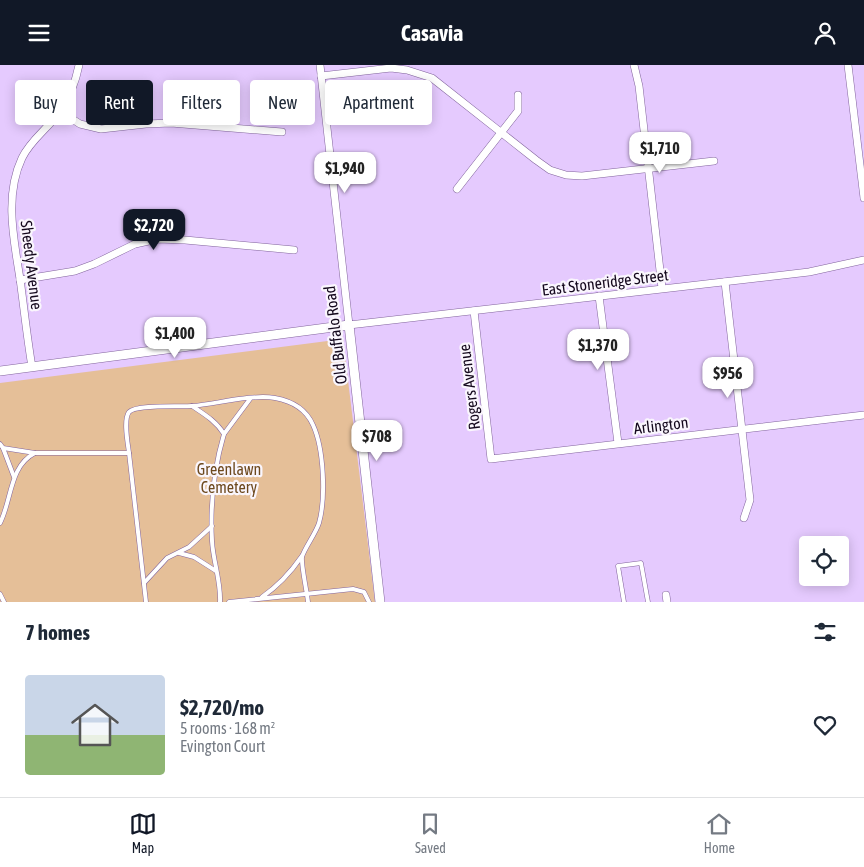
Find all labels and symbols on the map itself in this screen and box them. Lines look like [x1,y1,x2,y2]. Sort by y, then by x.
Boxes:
pin: $1,710 [619,131,701,174]
pin: $1,940 [304,151,386,194]
pin: $2,720 [113,209,195,251]
street label: Sheedy Avenue [17,219,46,311]
street label: East Stoneridge Street [541,265,670,300]
street label: Old Buffalo Road [320,285,350,385]
pin: $1,400 [134,317,216,359]
pin: $1,370 [557,329,639,371]
street label: Rogers Avenue [455,343,484,431]
pin: $956 [698,357,758,399]
street label: Arlington [633,413,689,438]
pin: $708 [347,419,407,462]
park label: Greenlawn Cemetery [197,460,261,497]

